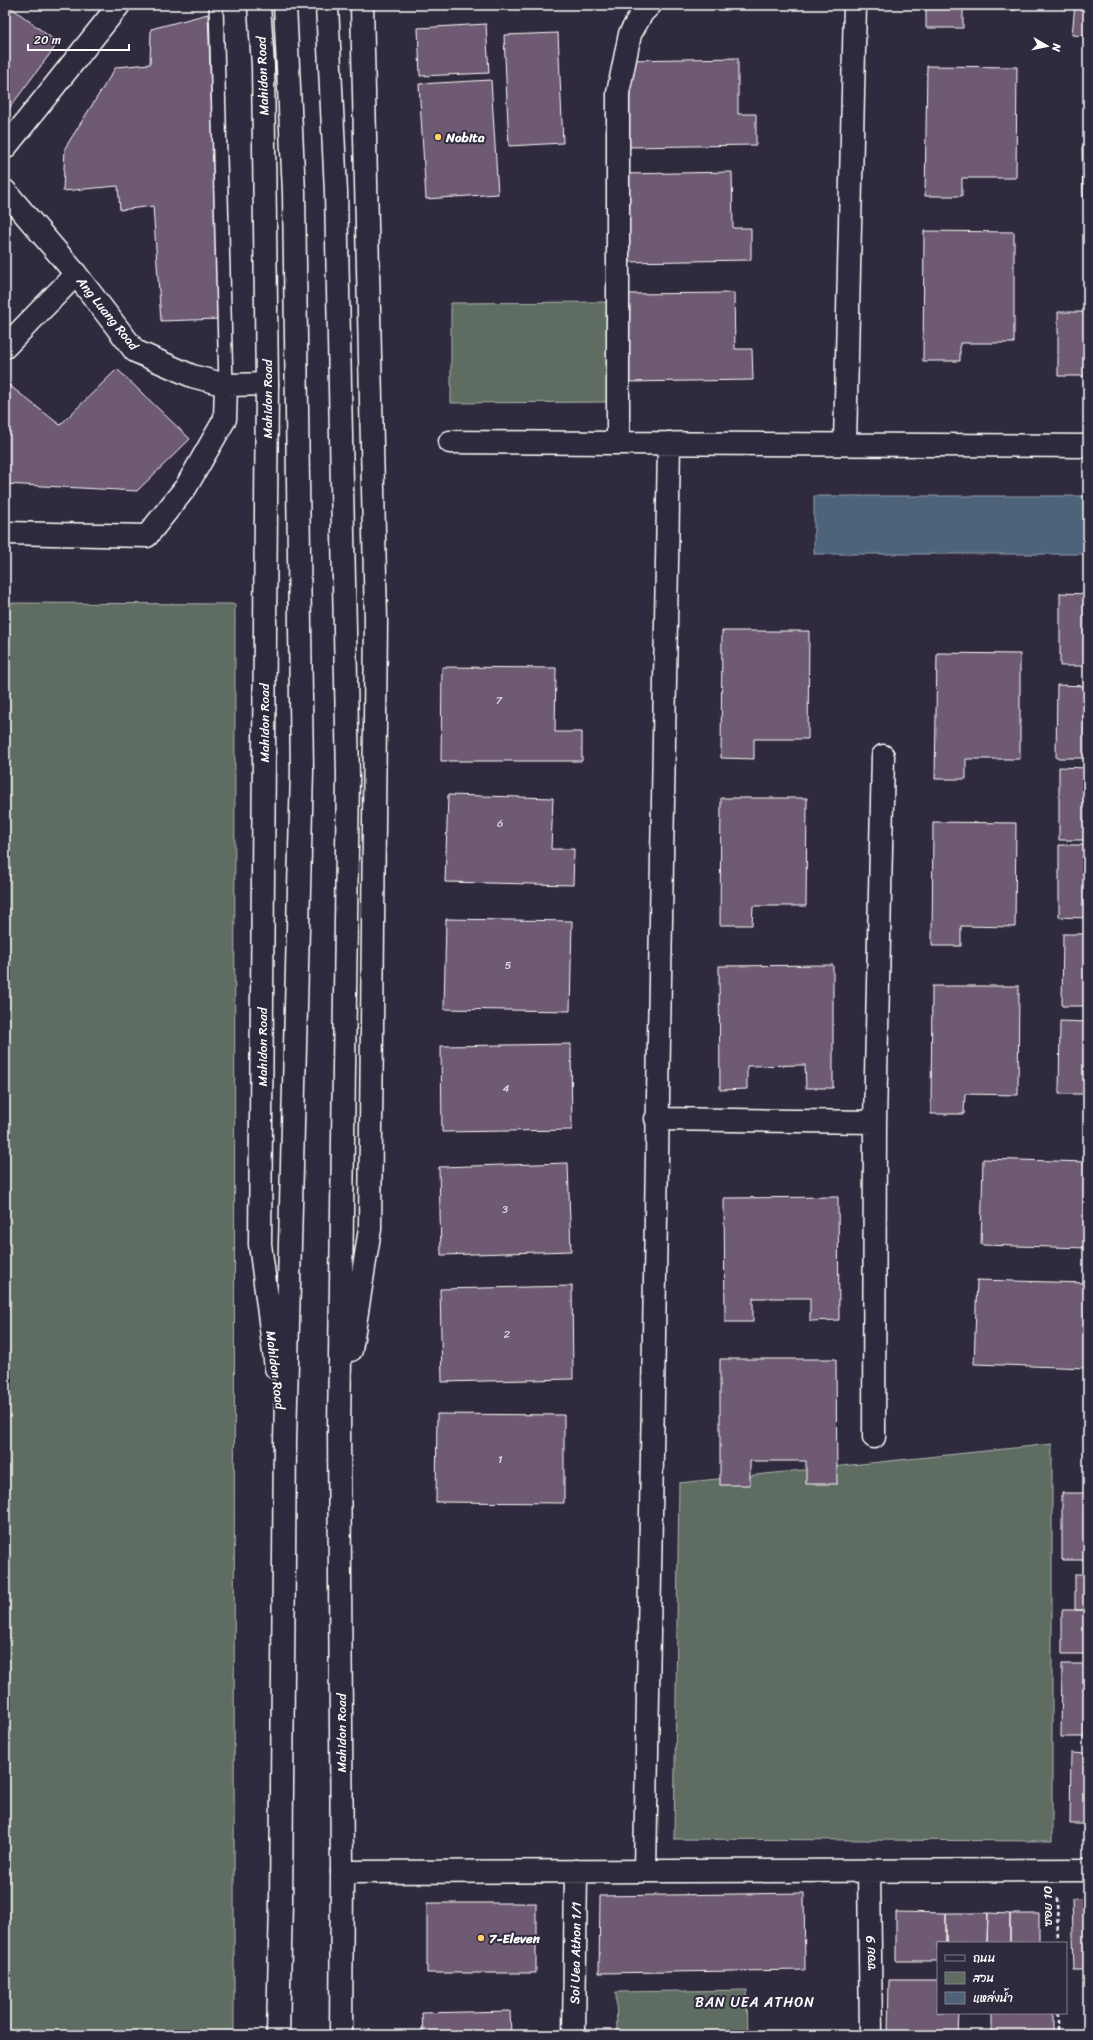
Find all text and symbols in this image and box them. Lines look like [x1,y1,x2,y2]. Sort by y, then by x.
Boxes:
scale bar [28,26,129,52]
north arrow [1027,26,1067,66]
text: 20 m [34,29,61,51]
street label: Mahidon Road [250,35,275,116]
text: N [1046,41,1067,53]
place label: Nobita [445,126,485,149]
marker: Nobita [433,132,443,142]
street label: Ang Luang Road [70,270,145,356]
street label: Mahidon Road [256,358,279,439]
street label: Mahidon Road [253,682,276,763]
house number: 7 [496,691,503,710]
house number: 6 [497,814,503,833]
house number: 5 [505,956,512,975]
street label: Mahidon Road [251,1006,274,1087]
house number: 4 [503,1079,510,1098]
house number: 3 [502,1200,508,1219]
house number: 2 [504,1325,511,1344]
street label: Mahidon Road [259,1329,292,1412]
house number: 1 [498,1450,503,1469]
street label: Mahidon Road [330,1692,353,1773]
street label: ซอย 10 [1036,1886,1059,1926]
street label: Soi Uea Athon 1/1 [563,1901,588,2004]
place label: 7-Eleven [489,1927,541,1950]
marker: 7-Eleven [476,1933,486,1943]
street label: ซอย 9 [859,1935,882,1971]
legend [937,1942,1067,2014]
text: ถนน [973,1947,995,1969]
text: สวน [972,1967,994,1989]
text: แหล่งน้ำ [973,1987,1013,2009]
district label: BAN UEA ATHON [695,1990,815,2015]

